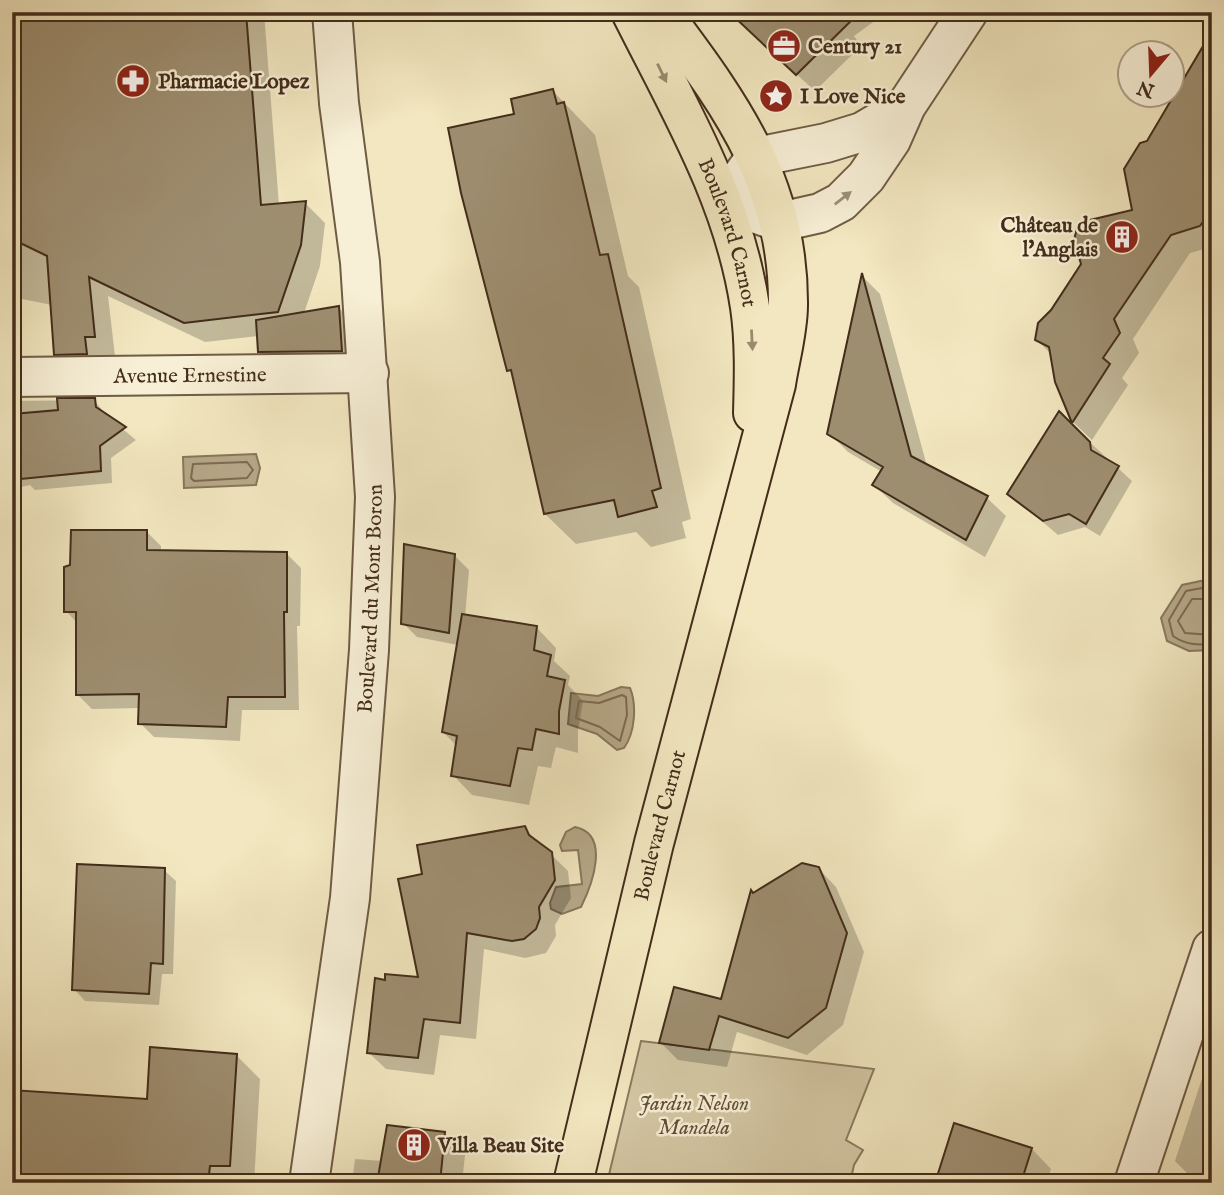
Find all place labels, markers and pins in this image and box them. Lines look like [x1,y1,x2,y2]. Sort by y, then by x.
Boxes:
office icon: Century 21 [765,27,803,65]
place label: Century 21 [808,34,902,61]
pharmacy icon: Pharmacie Lopez [114,62,152,100]
place label: Pharmacie Lopez [158,69,310,96]
place icon: I Love Nice [757,77,795,115]
place label: I Love Nice [800,84,906,111]
place label: Château de l'Anglais [1001,213,1098,264]
building icon: Château de l'Anglais [1103,218,1141,256]
building icon: Villa Beau Site [395,1126,433,1164]
place label: Villa Beau Site [437,1133,564,1160]

